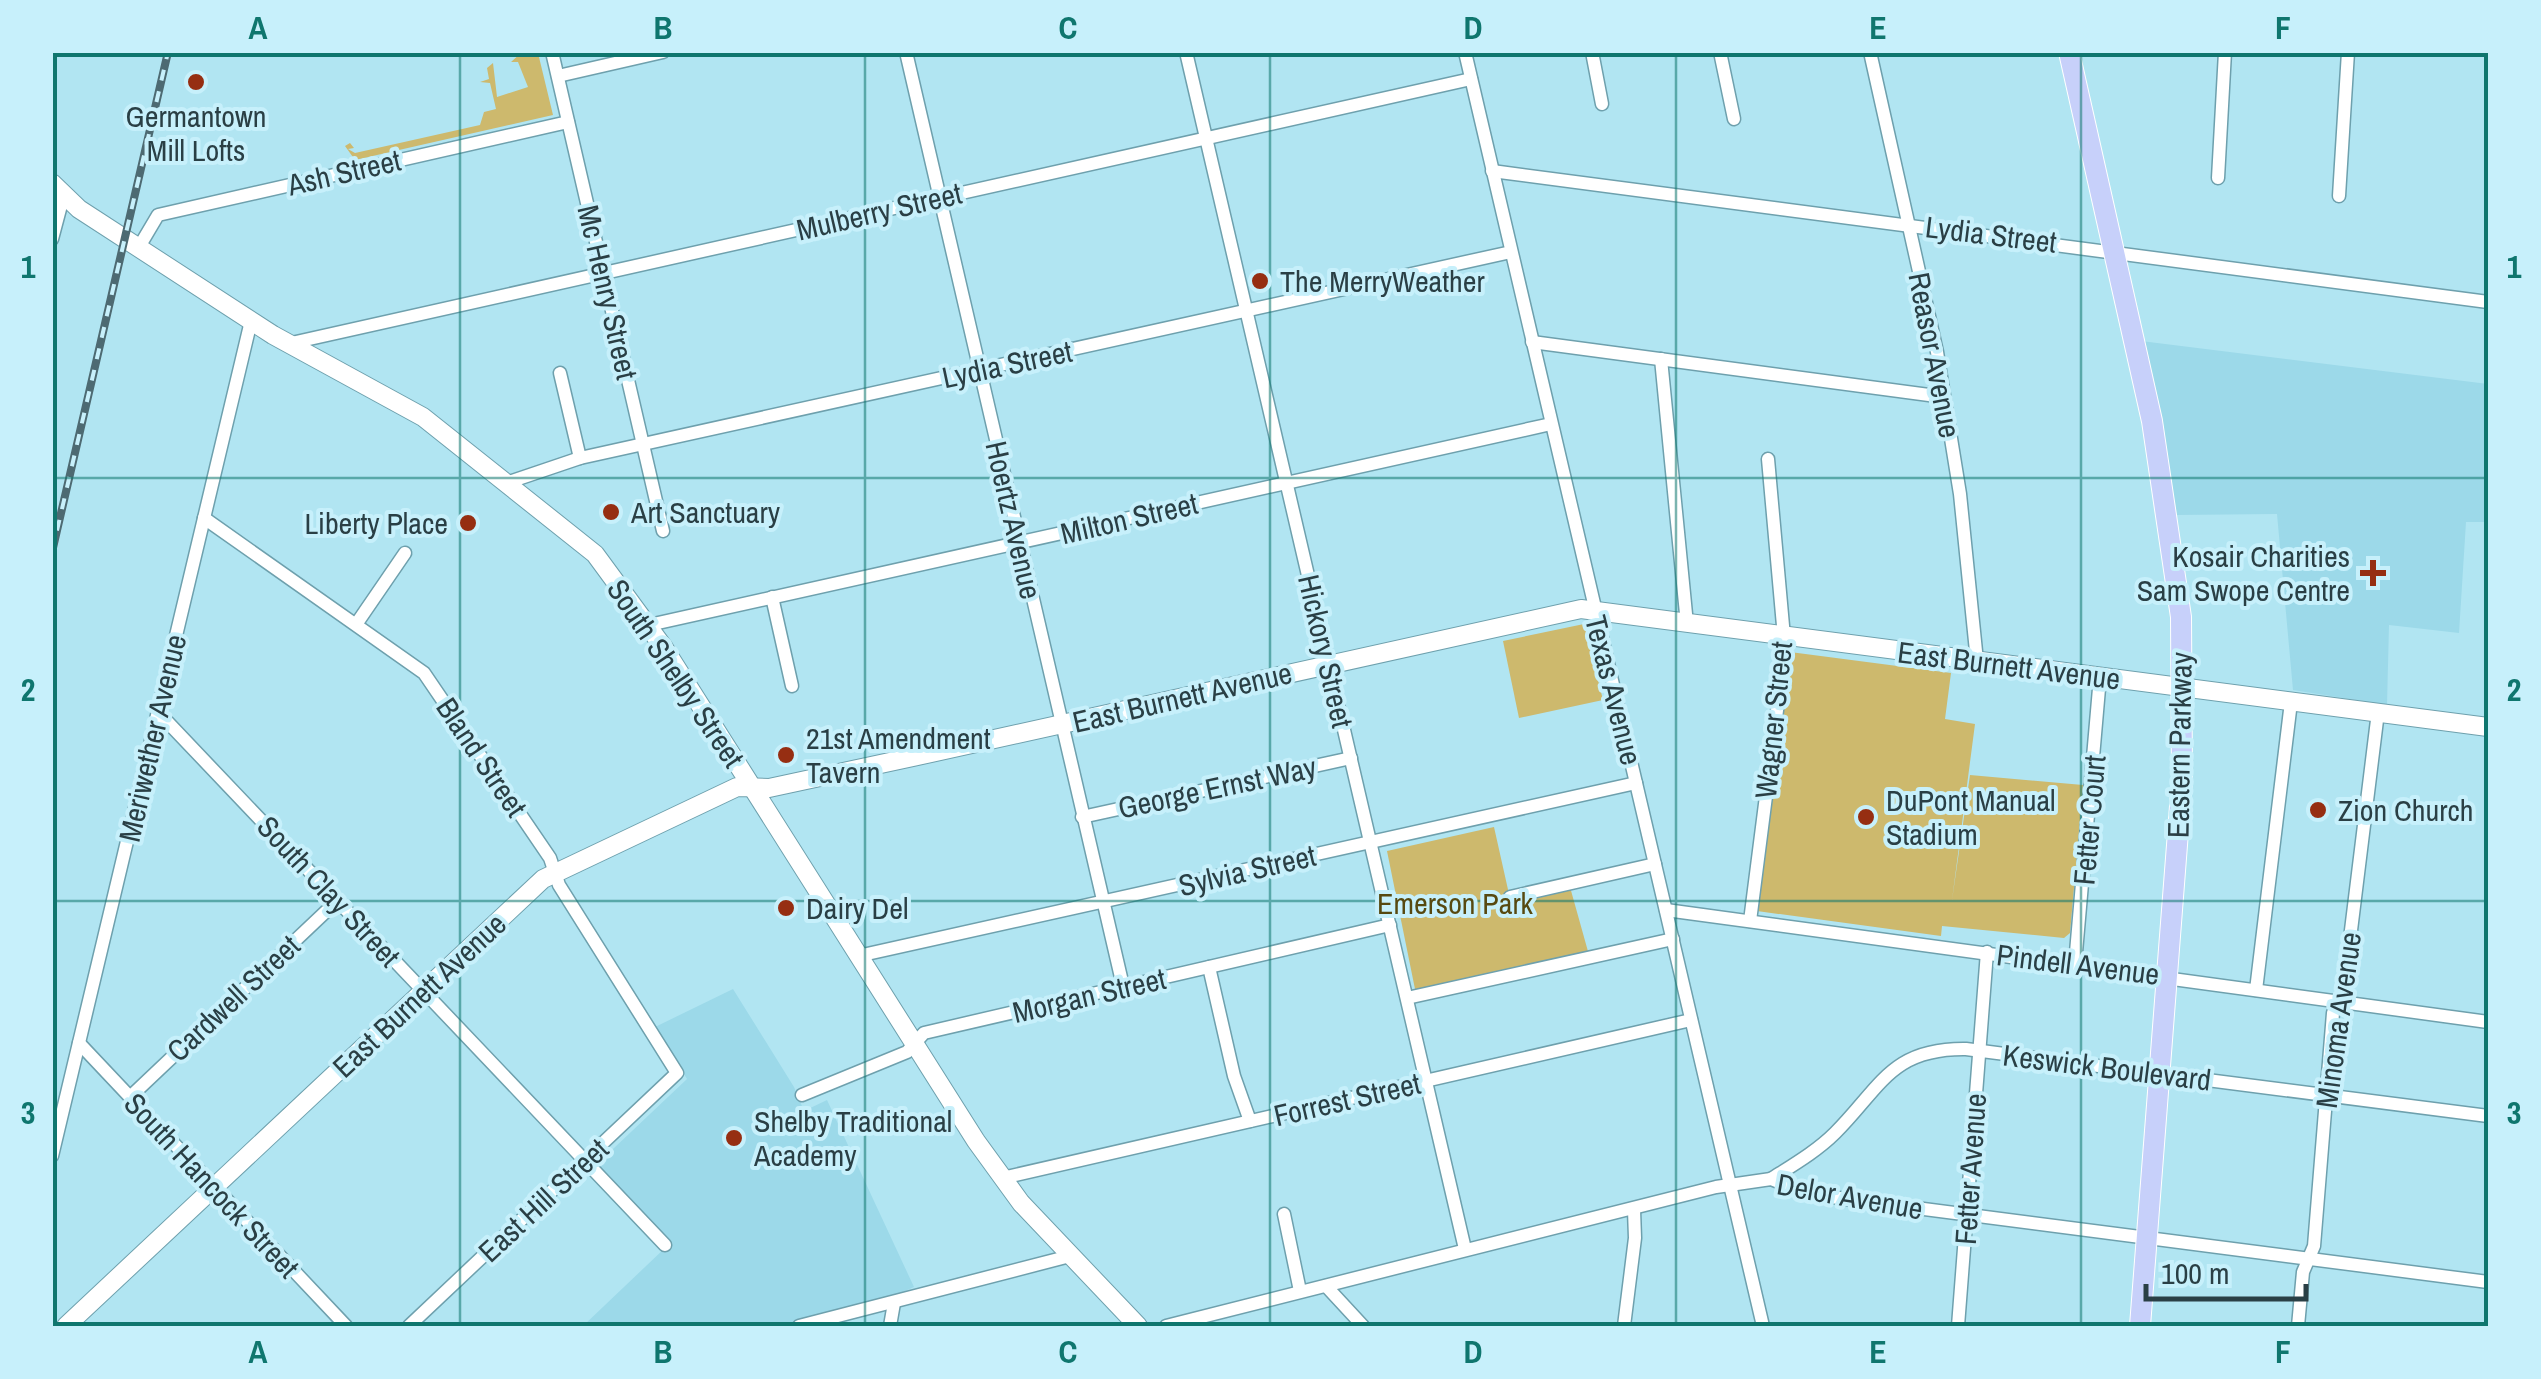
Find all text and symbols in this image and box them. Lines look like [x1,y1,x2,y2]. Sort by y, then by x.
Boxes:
text: A [249,6,268,49]
text: B [654,6,672,49]
text: C [1059,6,1077,49]
text: D [1464,6,1482,49]
text: E [1869,6,1887,49]
text: F [2275,6,2291,49]
marker: Germantown Mill Lofts [185,71,207,93]
place label: Germantown Mill Lofts [126,96,266,170]
street label: Ash Street [283,140,405,205]
street label: Mulberry Street [793,173,966,249]
street label: Mc Henry Street [569,201,648,383]
street label: Lydia Street [1923,206,2059,262]
text: 1 [21,245,36,288]
text: 1 [2507,245,2522,288]
place label: The MerryWeather [1280,261,1485,301]
street label: Reasor Avenue [1899,269,1971,441]
marker: The MerryWeather [1249,270,1271,292]
street label: Lydia Street [938,331,1076,397]
street label: Hoertz Avenue [976,437,1052,603]
street label: Milton Street [1057,483,1202,553]
place label: Art Sanctuary [630,492,781,532]
marker: Art Sanctuary [600,501,622,523]
place label: Liberty Place [304,503,448,543]
marker: Liberty Place [457,512,479,534]
place label: Kosair Charities Sam Swope Centre [2137,536,2350,610]
marker: Kosair Charities Sam Swope Centre [2360,560,2386,586]
street label: South Shelby Street [598,571,754,775]
street label: Hickory Street [1289,571,1363,732]
street label: Texas Avenue [1576,611,1652,769]
street label: Meriwether Avenue [109,630,195,846]
street label: East Burnett Avenue [1895,632,2123,698]
street label: Wagner Street [1745,639,1801,801]
street label: Eastern Parkway [2157,651,2201,838]
street label: East Burnett Avenue [1068,652,1296,742]
text: 2 [21,668,35,711]
text: 2 [2507,668,2521,711]
street label: Bland Street [428,690,537,824]
place label: 21st Amendment Tavern [806,718,991,792]
marker: 21st Amendment Tavern [775,744,797,766]
street label: George Ernst Way [1114,746,1320,828]
street label: Fetter Court [2063,753,2115,887]
place label: DuPont Manual Stadium [1886,780,2056,854]
place label: Zion Church [2338,790,2473,830]
marker: Zion Church [2307,799,2329,821]
marker: DuPont Manual Stadium [1855,806,1877,828]
street label: South Clay Street [249,807,409,975]
street label: Sylvia Street [1175,835,1320,905]
park label: Emerson Park [1377,883,1534,923]
place label: Dairy Del [806,888,909,928]
marker: Dairy Del [775,897,797,919]
street label: East Burnett Avenue [323,904,515,1086]
street label: Cardwell Street [158,926,308,1070]
street label: Minoma Avenue [2306,929,2370,1111]
street label: Pindell Avenue [1994,934,2162,994]
street label: Morgan Street [1009,958,1170,1032]
street label: Keswick Boulevard [2001,1034,2213,1100]
street label: Forrest Street [1270,1063,1424,1135]
street label: South Hancock Street [116,1084,308,1286]
text: 3 [21,1091,35,1134]
text: 3 [2507,1091,2521,1134]
street label: Fetter Avenue [1945,1092,1995,1246]
place label: Shelby Traditional Academy [753,1101,952,1175]
marker: Shelby Traditional Academy [723,1127,745,1149]
street label: East Hill Street [469,1129,617,1271]
street label: Delor Avenue [1774,1164,1926,1228]
scale bar [2146,1239,2306,1301]
text: 100 m [2161,1253,2229,1293]
text: A [249,1330,268,1373]
text: B [654,1330,672,1373]
text: C [1059,1330,1077,1373]
text: D [1464,1330,1482,1373]
text: E [1869,1330,1887,1373]
text: F [2275,1330,2291,1373]

